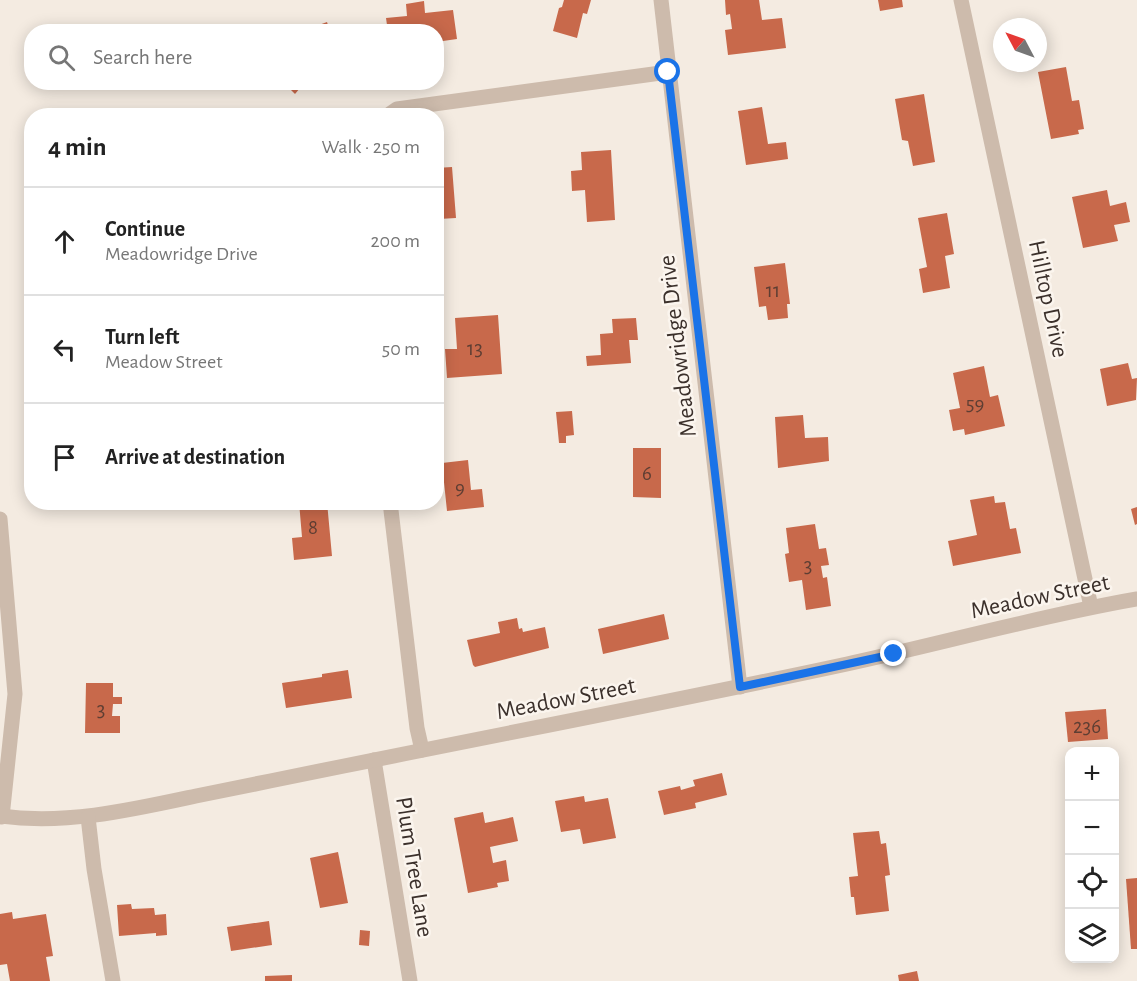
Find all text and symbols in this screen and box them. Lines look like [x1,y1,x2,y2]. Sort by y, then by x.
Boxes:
north arrow [993,18,1047,72]
search box [24,24,444,90]
icon: search [45,41,78,74]
text: Search here [93,46,192,68]
route start [654,58,680,84]
text: 4 min [48,134,107,160]
text: Walk · 250 m [321,137,420,157]
text: Continue [105,218,185,240]
icon: ahead [48,225,81,258]
text: 200 m [370,231,420,251]
street label: Hilltop Drive [1024,238,1072,360]
text: Meadowridge Drive [105,244,258,264]
street label: Meadowridge Drive [655,254,701,438]
house number: 11 [766,280,780,301]
text: Turn left [105,326,179,348]
icon: left [48,333,81,366]
house number: 13 [467,338,483,359]
text: 50 m [382,339,420,359]
text: Meadow Street [105,352,223,372]
house number: 59 [966,393,984,414]
icon: arrive [48,441,81,474]
text: Arrive at destination [105,446,285,468]
house number: 6 [642,463,652,484]
house number: 9 [455,477,465,498]
house number: 8 [308,517,318,538]
house number: 3 [804,555,812,576]
street label: Meadow Street [968,571,1112,623]
route end [880,640,906,666]
street label: Meadow Street [494,674,638,724]
house number: 3 [97,699,105,720]
house number: 236 [1073,716,1101,737]
map controls [1065,747,1119,963]
button: + [1065,747,1119,801]
street label: Plum Tree Lane [391,795,437,939]
button: − [1065,801,1119,855]
button: locate [1065,855,1119,909]
button: layers [1065,909,1119,963]

